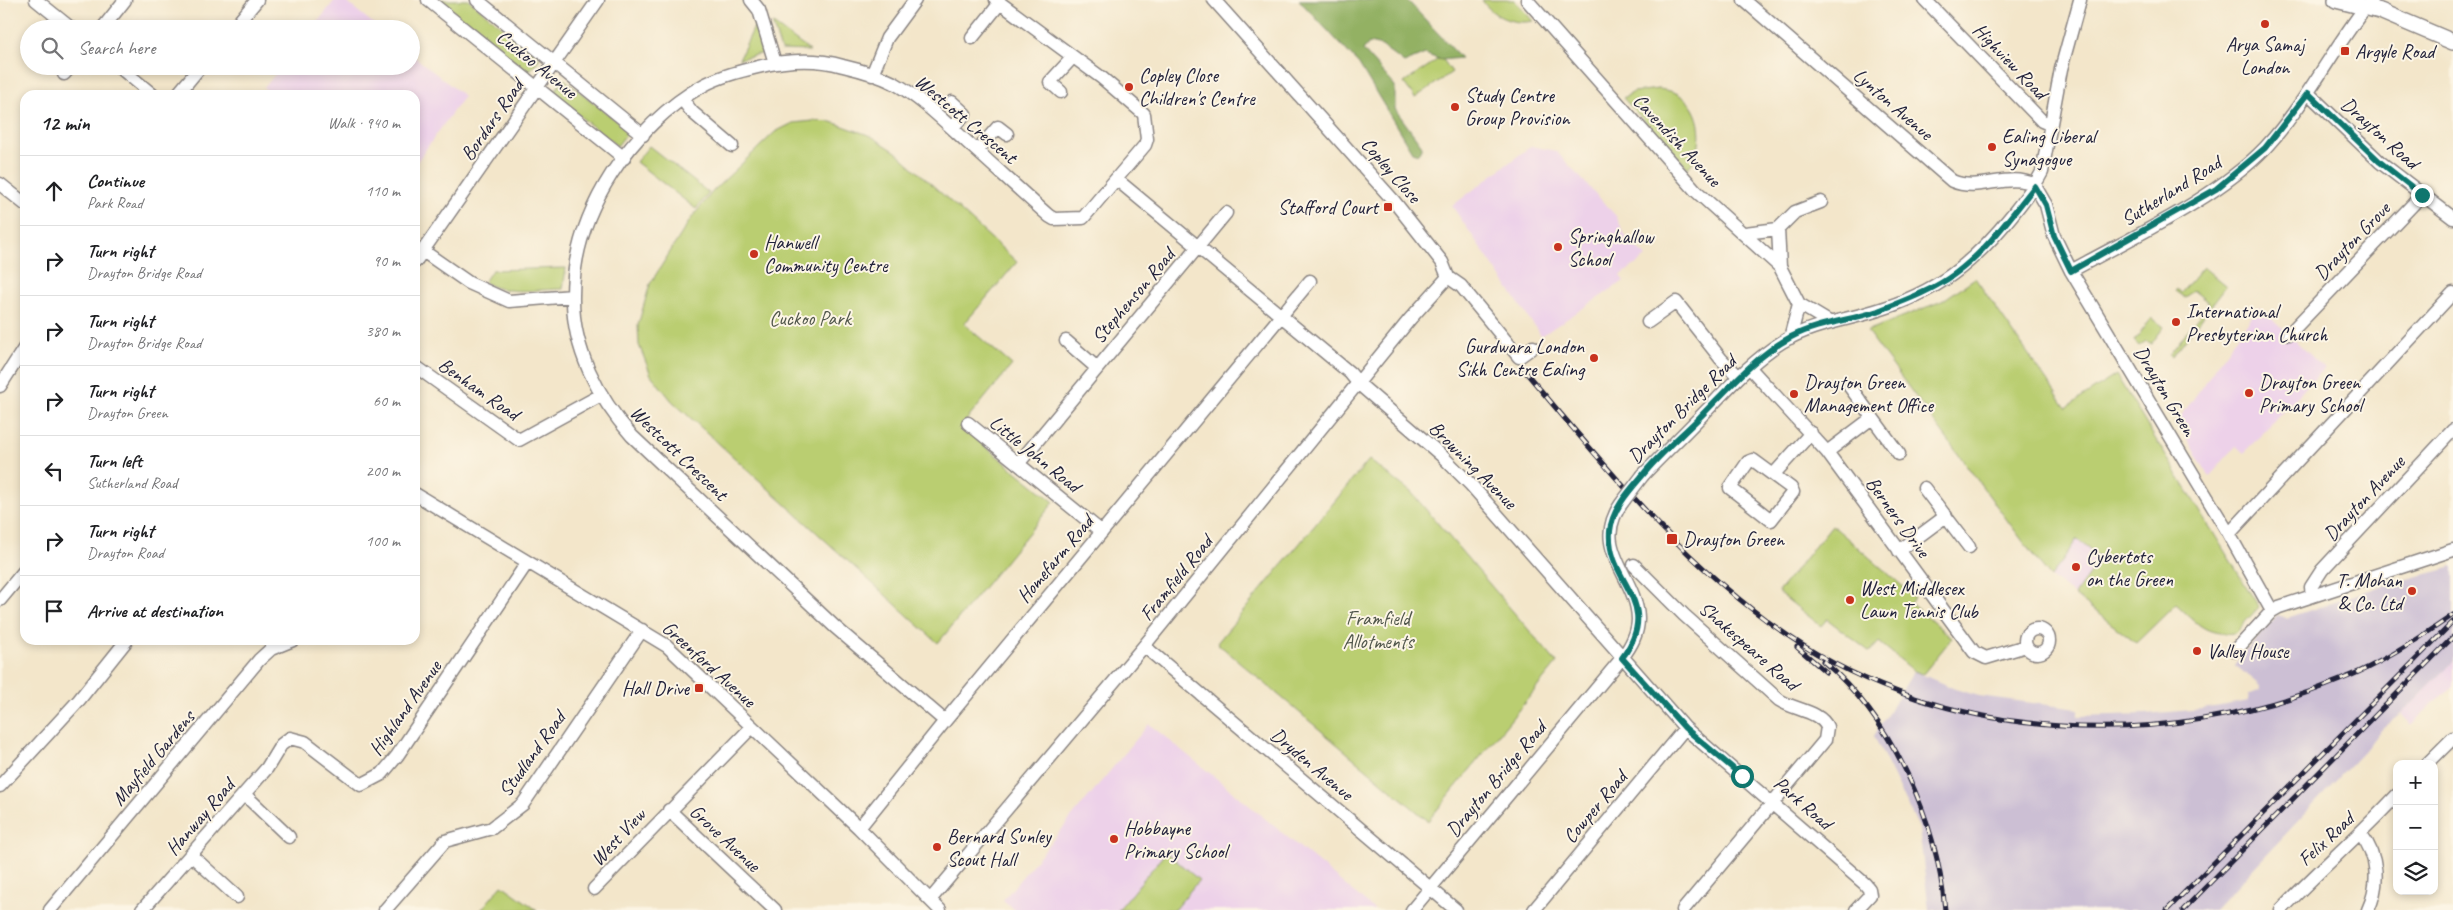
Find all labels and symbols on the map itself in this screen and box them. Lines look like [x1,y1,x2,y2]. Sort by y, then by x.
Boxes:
street label: Highview Road [1967,17,2055,107]
marker: Arya Samaj London [2259,18,2271,30]
street label: Cuckoo Avenue [492,24,583,105]
place label: Arya Samaj London [2226,32,2306,80]
place label: Argyle Road [2355,39,2437,64]
marker: Argyle Road [2339,45,2351,57]
place label: Copley Close Children's Centre [1139,63,1256,111]
street label: Lynton Avenue [1848,63,1939,146]
street label: Westcott Crescent [910,69,1024,171]
street label: Bordars Road [455,72,531,166]
marker: Copley Close Children's Centre [1123,81,1135,93]
place label: Study Centre Group Provision [1465,83,1570,131]
street label: Cavendish Avenue [1628,88,1728,193]
street label: Drayton Road [2336,92,2426,177]
marker: Study Centre Group Provision [1449,101,1461,113]
place label: Ealing Liberal Synagogue [2002,124,2099,172]
street label: Copley Close [1356,132,1427,209]
marker: Ealing Liberal Synagogue [1986,141,1998,153]
street label: Sutherland Road [2117,149,2228,232]
route end [2411,184,2434,207]
place label: Stafford Court [1278,195,1380,220]
street label: Drayton Grove [2309,196,2396,285]
marker: Stafford Court [1382,201,1394,213]
place label: Springhallow School [1568,224,1655,272]
place label: Hanwell Community Centre [764,230,889,278]
street label: Stephenson Road [1086,241,1182,349]
marker: Springhallow School [1552,241,1564,253]
marker: Hanwell Community Centre [748,248,760,260]
place label: International Presbyterian Church [2186,299,2328,347]
park label: Cuckoo Park [769,306,853,331]
marker: International Presbyterian Church [2170,316,2182,328]
place label: Gurdwara London Sikh Centre Ealing [1456,334,1586,382]
street label: Drayton Green [2128,341,2202,442]
street label: Drayton Bridge Road [1623,347,1744,468]
street label: Benham Road [434,352,527,428]
marker: Gurdwara London Sikh Centre Ealing [1588,352,1600,364]
place label: Drayton Green Management Office [1804,370,1934,418]
place label: Drayton Green Primary School [2259,370,2365,418]
marker: Drayton Green Primary School [2243,387,2255,399]
marker: Drayton Green Management Office [1788,388,1800,400]
street label: Westcott Crescent [625,400,735,507]
street label: Little John Road [985,410,1088,500]
street label: Browning Avenue [1424,416,1523,515]
street label: Drayton Avenue [2318,449,2411,546]
street label: Berners Drive [1860,472,1937,564]
street label: Homefarm Road [1011,508,1101,608]
place label: Drayton Green [1683,527,1785,552]
street label: Framfield Road [1134,528,1220,626]
marker: Drayton Green [1665,532,1679,546]
place label: Cybertots on the Green [2086,544,2174,592]
marker: Cybertots on the Green [2070,561,2082,573]
place label: T. Mohan & Co. Ltd [2336,568,2405,616]
place label: West Middlesex Lawn Tennis Club [1860,576,1979,624]
marker: T. Mohan & Co. Ltd [2406,585,2418,597]
marker: West Middlesex Lawn Tennis Club [1844,594,1856,606]
street label: Shakespeare Road [1694,596,1806,698]
park label: Framfield Allotments [1343,606,1415,654]
street label: Greenford Avenue [657,615,762,714]
place label: Valley House [2207,639,2290,664]
marker: Valley House [2191,645,2203,657]
street label: Highland Avenue [363,654,448,760]
place label: Hall Drive [622,676,690,701]
marker: Hall Drive [693,682,705,694]
street label: Mayfield Gardens [106,704,201,811]
street label: Studland Road [493,704,573,802]
street label: Drayton Bridge Road [1440,714,1554,842]
street label: Dryden Avenue [1266,722,1359,807]
street label: Cowper Road [1557,763,1635,848]
route start [1731,765,1754,788]
street label: Hanway Road [160,771,242,860]
street label: Park Road [1769,771,1840,837]
street label: Grove Avenue [684,799,767,878]
street label: West View [585,802,652,871]
street label: Felix Road [2293,805,2362,871]
place label: Hobbayne Primary School [1124,816,1230,864]
place label: Bernard Sunley Scout Hall [947,824,1053,872]
marker: Hobbayne Primary School [1108,833,1120,845]
marker: Bernard Sunley Scout Hall [931,841,943,853]

